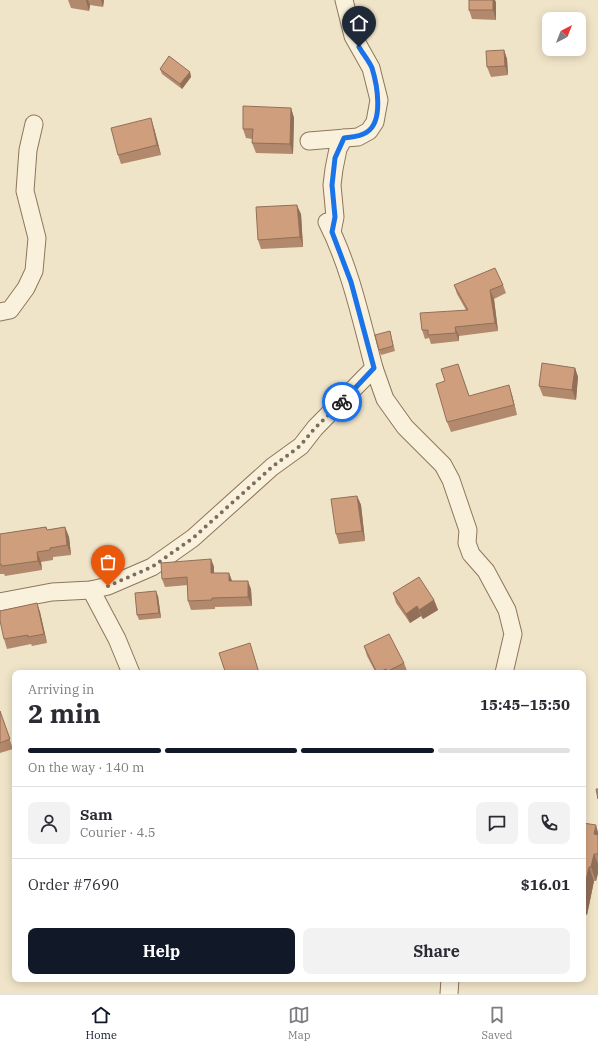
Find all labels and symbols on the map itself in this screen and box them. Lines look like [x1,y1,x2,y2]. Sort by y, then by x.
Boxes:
pin [342,6,376,47]
north arrow [542,12,586,56]
courier [322,382,362,422]
pin [91,545,125,586]

